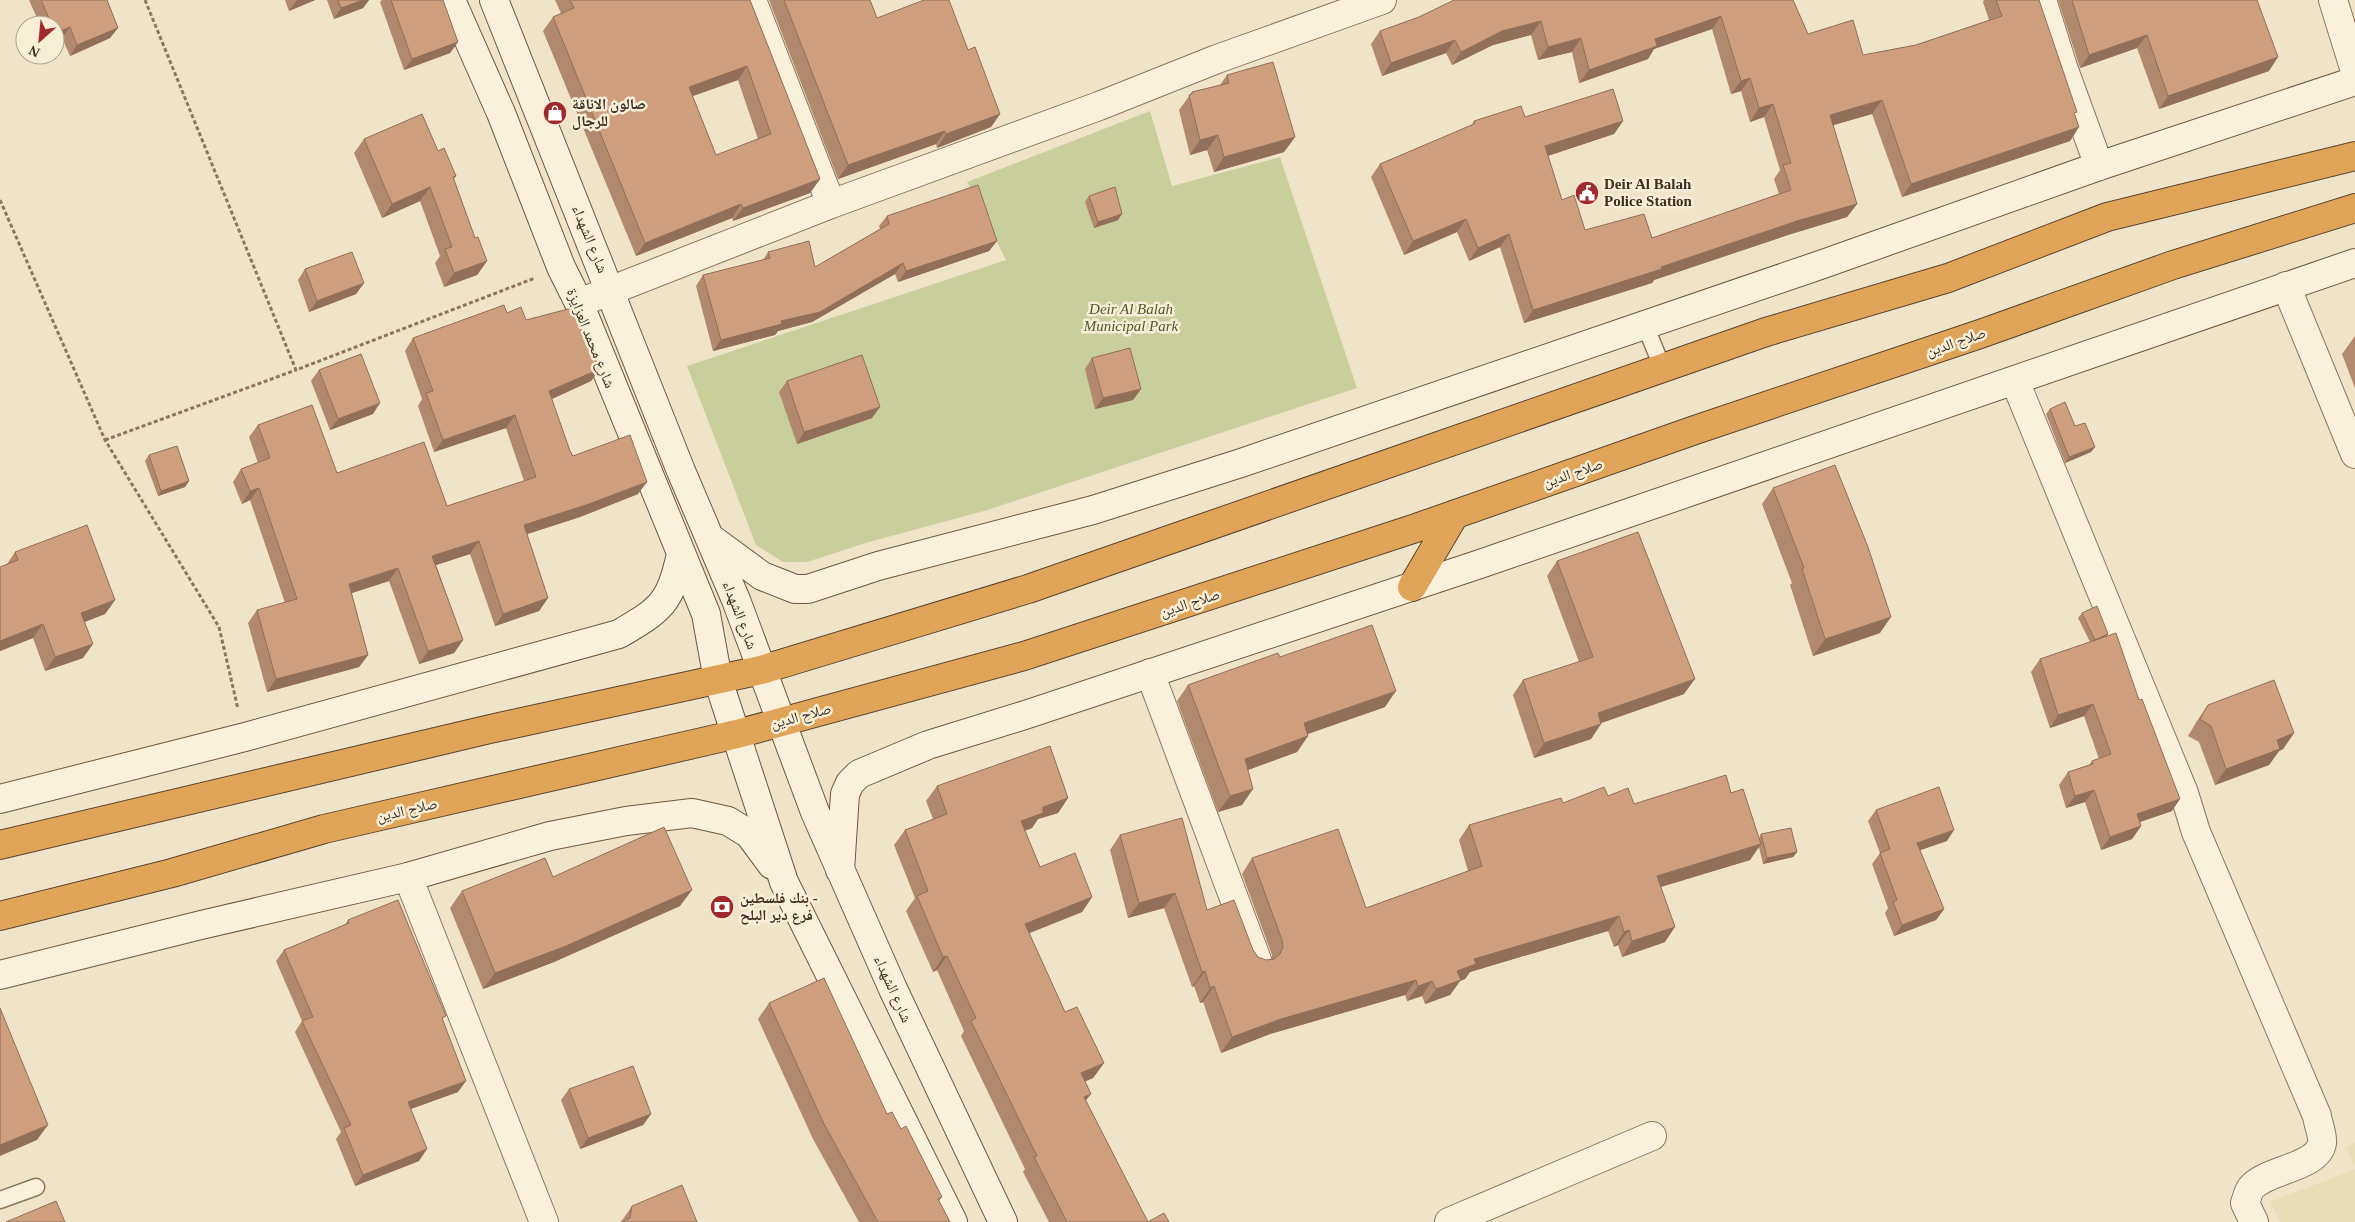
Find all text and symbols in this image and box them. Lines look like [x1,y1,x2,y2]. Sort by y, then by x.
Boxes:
north arrow [15,15,65,65]
text: N [26,42,42,60]
place label: صالون الاناقة للرجال [572,96,646,130]
shop icon: صالون الاناقة للرجال [542,100,568,126]
place label: Deir Al Balah Police Station [1604,176,1693,209]
public building icon: Deir Al Balah Police Station [1574,180,1600,206]
street label: شارع الشهداء [567,203,611,276]
street label: شارع محمد العزايزة [562,286,618,391]
park label: Deir Al Balah Municipal Park [1083,301,1179,334]
street label: صلاح الدين [1924,324,1989,362]
street label: صلاح الدين [1541,455,1606,493]
street label: شارع الشهداء [718,579,760,652]
street label: صلاح الدين [1158,586,1223,622]
street label: صلاح الدين [769,700,834,734]
street label: صلاح الدين [375,795,439,827]
place label: بنك فلسطين - فرع دير البلح [740,890,818,925]
bank icon: بنك فلسطين - فرع دير البلح [709,894,735,920]
street label: شارع الشهداء [869,953,915,1026]

